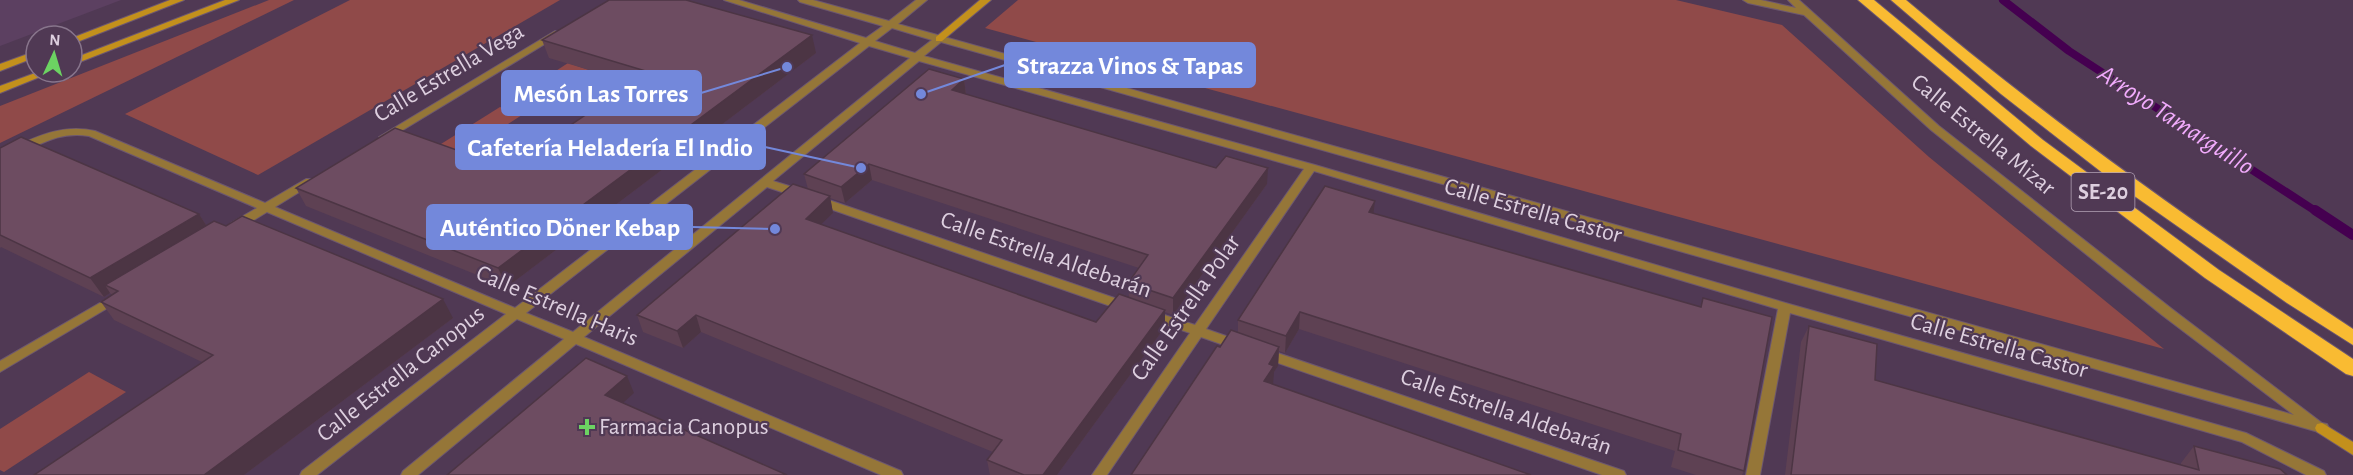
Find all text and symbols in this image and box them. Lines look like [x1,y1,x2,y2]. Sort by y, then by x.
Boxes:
street label: Calle Estrella Vega [370,19,528,127]
north arrow [24,24,84,84]
text: N [49,32,61,48]
callout: Strazza Vinos & Tapas [1005,43,1255,87]
text: Strazza Vinos & Tapas [1017,53,1243,79]
water label: Arroyo Tamarguillo [2093,60,2258,180]
street label: Calle Estrella Mizar [1906,70,2060,200]
callout: Mesón Las Torres [502,71,701,115]
text: Mesón Las Torres [513,81,689,107]
callout: Cafetería Heladería El Indio [456,125,765,169]
text: Cafetería Heladería El Indio [467,135,753,161]
road number: SE-20 [2072,173,2134,211]
street label: Calle Estrella Castor [1442,174,1625,248]
callout: Auténtico Döner Kebap [427,205,692,249]
street label: Calle Estrella Aldebarán [937,208,1155,302]
text: Auténtico Döner Kebap [440,215,680,241]
street label: Calle Estrella Polar [1127,230,1245,385]
street label: Calle Estrella Haris [472,261,642,351]
street label: Calle Estrella Canopus [313,301,489,447]
street label: Calle Estrella Castor [1908,309,2091,383]
street label: Calle Estrella Aldebarán [1397,365,1615,459]
place label: Farmacia Canopus [599,415,769,439]
marker: Farmacia Canopus [580,420,594,434]

